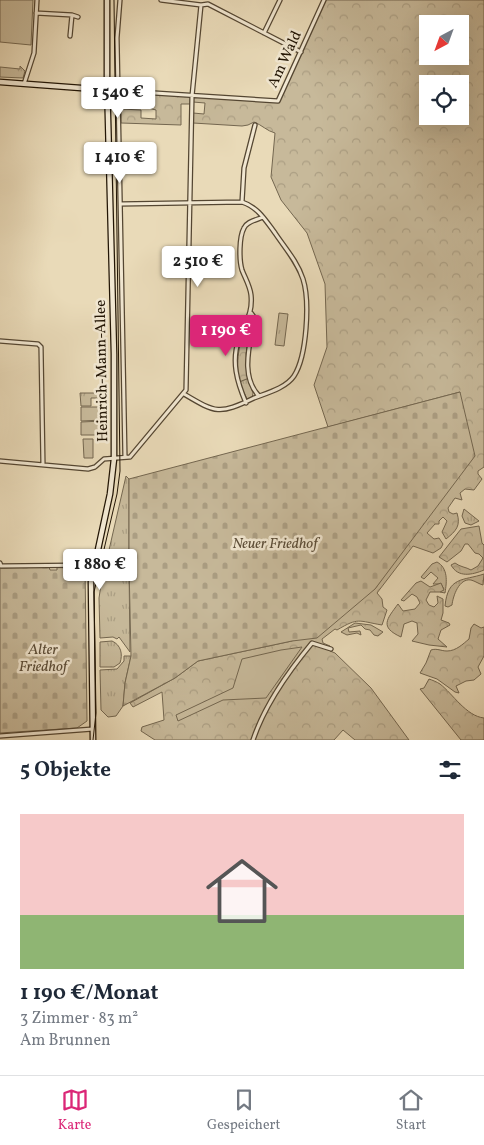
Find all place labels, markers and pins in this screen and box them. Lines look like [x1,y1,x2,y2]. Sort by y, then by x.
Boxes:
pin: 1 540 € [72,76,164,119]
pin: 1 410 € [74,142,166,184]
pin: 2 510 € [152,246,244,288]
pin: 1 190 € [180,314,272,357]
pin: 1 880 € [54,548,146,591]

